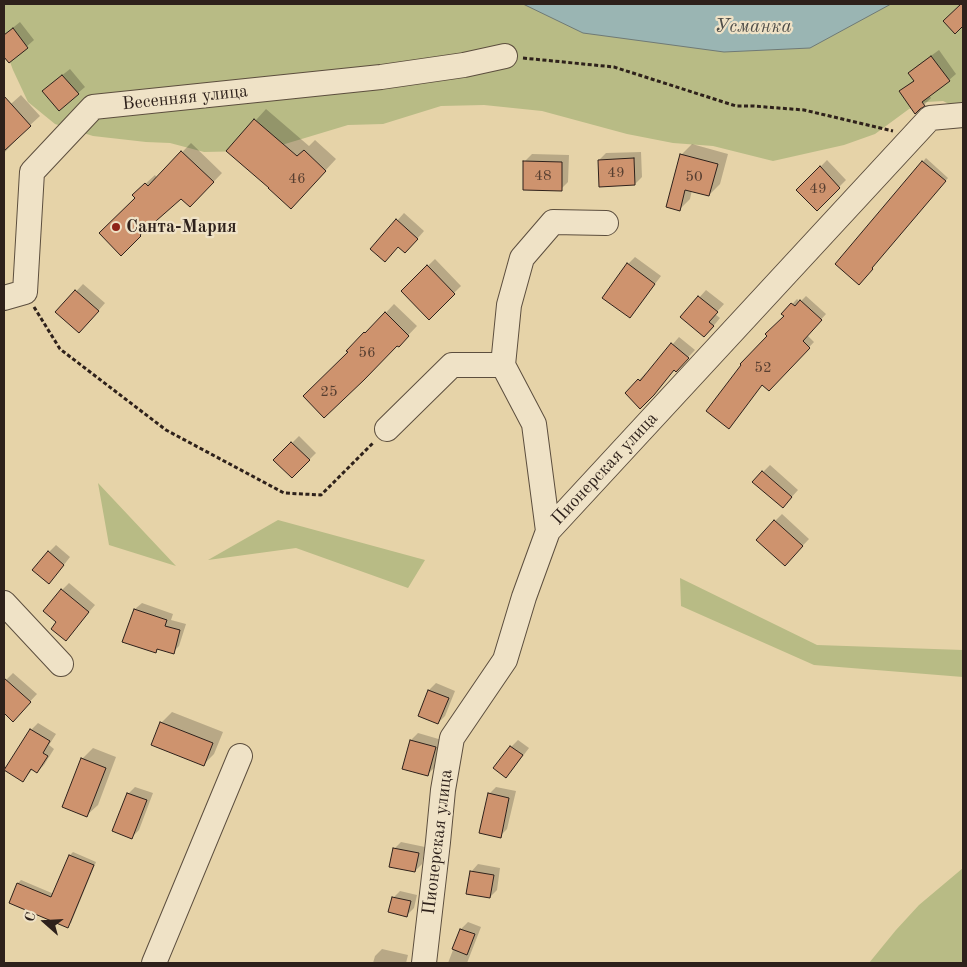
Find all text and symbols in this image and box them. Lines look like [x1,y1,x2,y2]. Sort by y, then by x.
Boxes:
water label: Усманка [714,16,792,38]
street label: Весенняя улица [121,81,249,115]
house number: 49 [607,164,625,182]
house number: 48 [534,167,552,185]
house number: 50 [685,168,703,186]
house number: 46 [288,170,306,188]
house number: 49 [809,180,827,198]
place label: Санта-Мария [126,216,237,238]
marker: Санта-Мария [110,221,122,233]
house number: 56 [358,344,376,362]
house number: 52 [754,359,772,377]
house number: 25 [320,383,338,401]
street label: Пионерская улица [547,408,663,530]
street label: Пионерская улица [418,768,458,916]
north arrow [20,897,70,947]
text: С [23,910,39,924]

